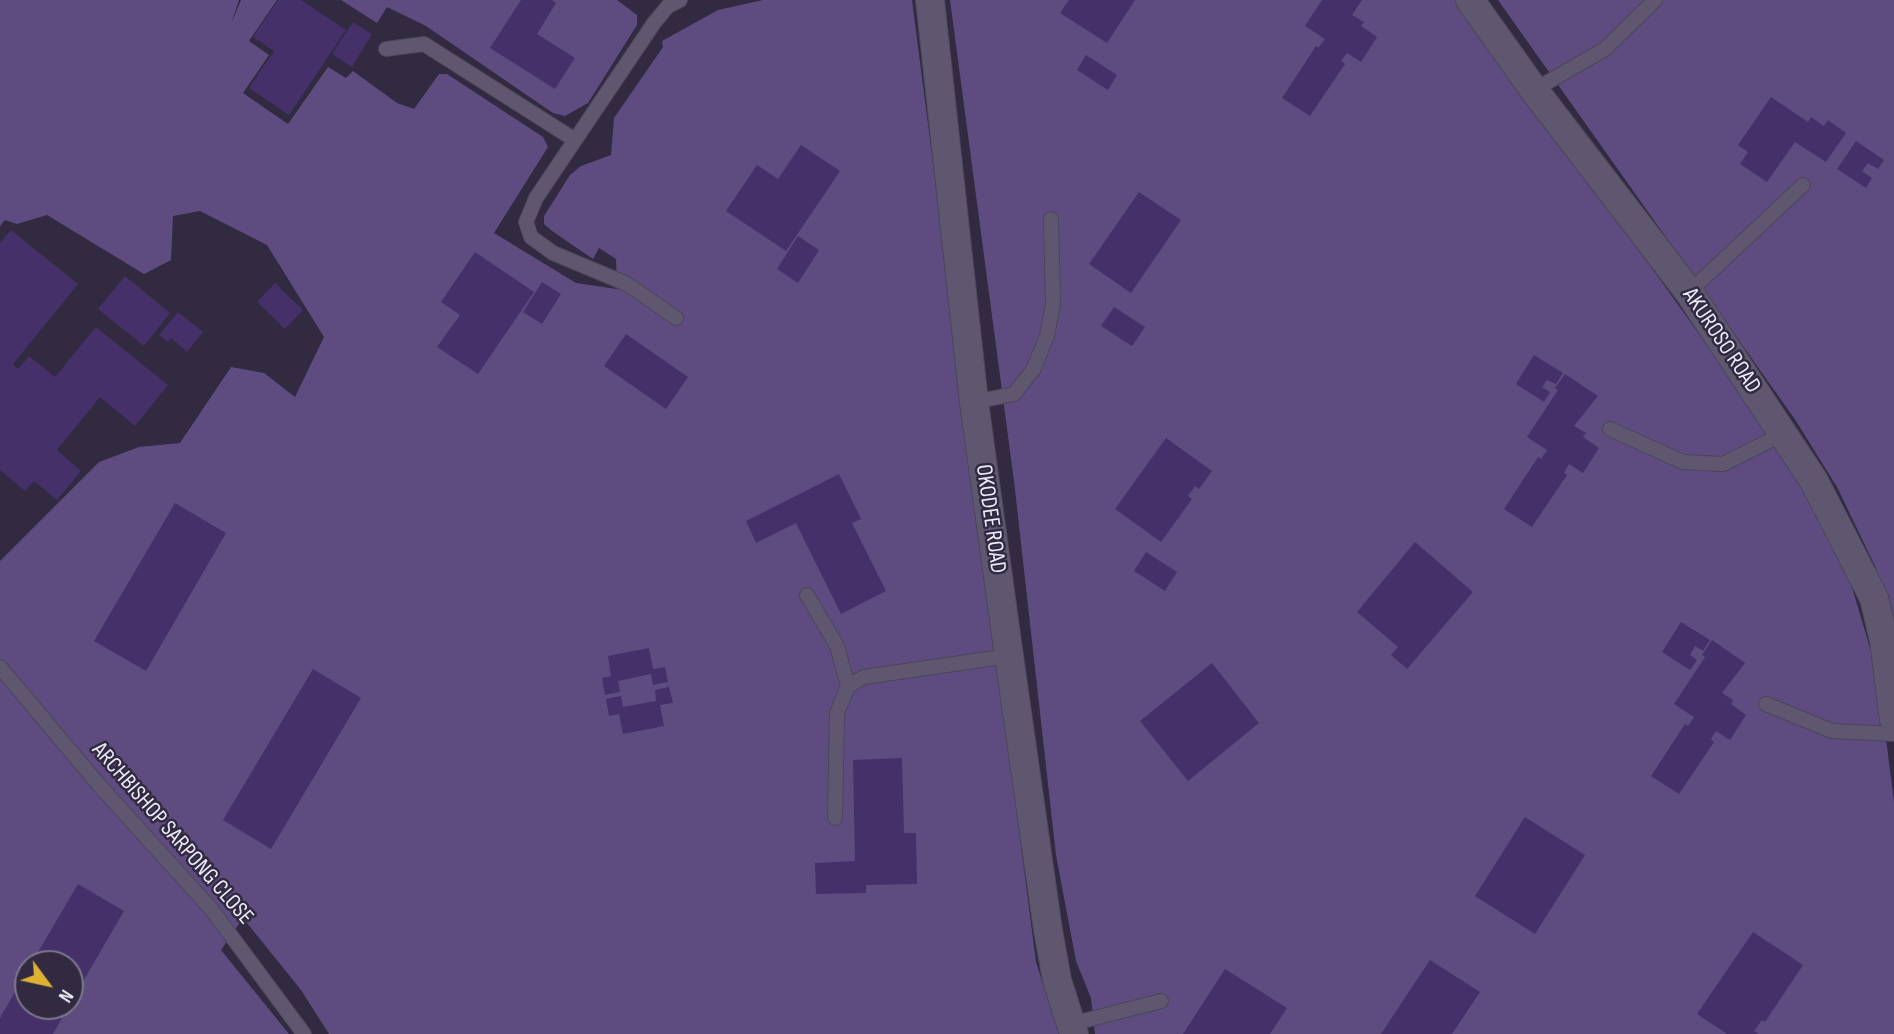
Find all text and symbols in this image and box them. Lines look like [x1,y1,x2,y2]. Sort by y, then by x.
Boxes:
street label: AKUROSO ROAD [1676,283,1766,399]
street label: OKODEE ROAD [969,463,1011,575]
street label: ARCHBISHOP SARPONG CLOSE [85,737,259,931]
north arrow [14,950,84,1020]
text: N [53,985,78,1006]

